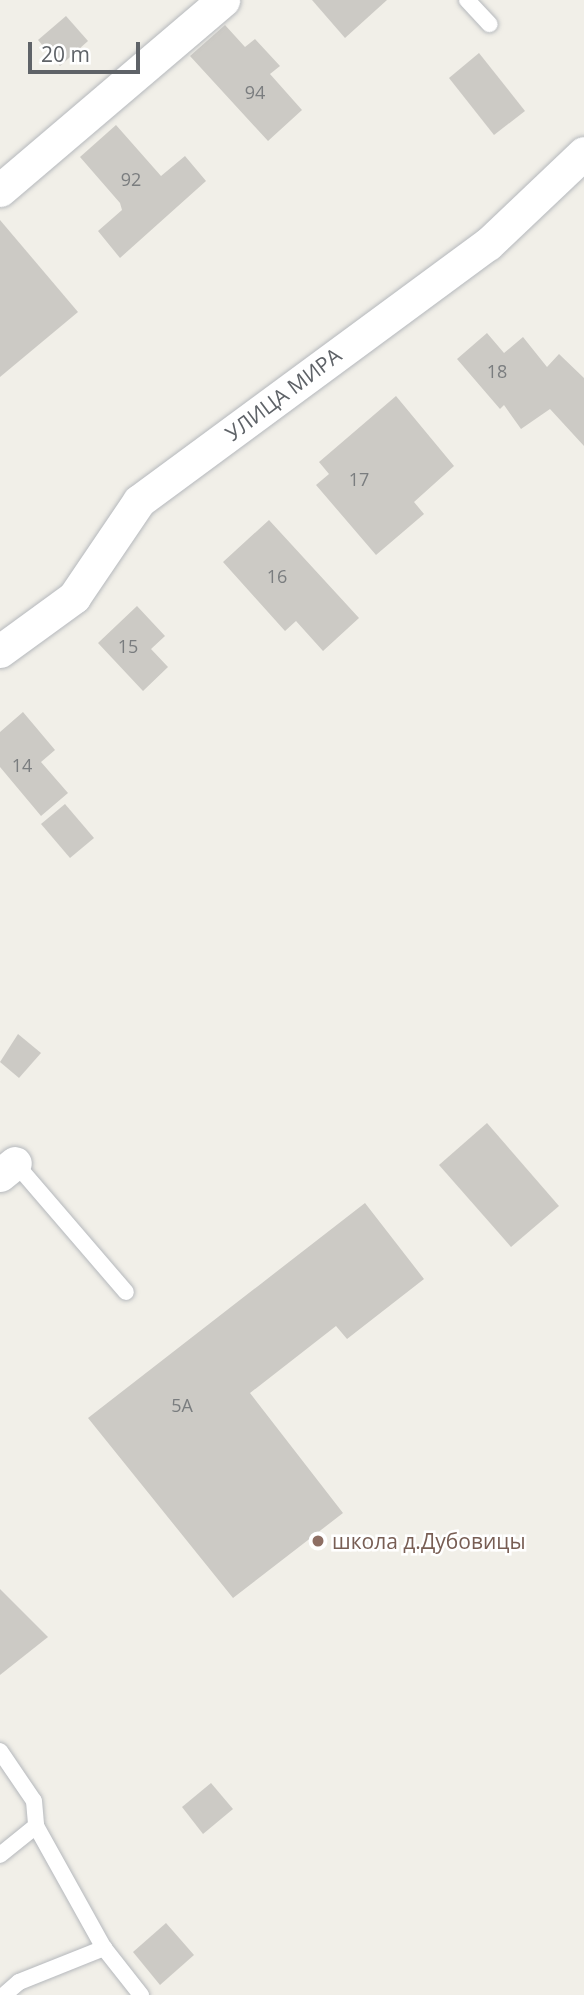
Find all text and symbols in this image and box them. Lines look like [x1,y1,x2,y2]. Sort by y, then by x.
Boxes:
scale bar [32,28,144,72]
text: 20 m [41,40,90,68]
house number: 94 [245,81,265,103]
house number: 92 [121,168,141,190]
street label: УЛИЦА МИРА [220,342,346,446]
house number: 18 [487,360,507,382]
house number: 17 [349,468,369,490]
house number: 16 [267,565,287,587]
house number: 15 [118,635,138,657]
house number: 14 [12,754,32,776]
house number: 5А [171,1394,193,1416]
place label: школа д.Дубовицы [332,1528,526,1554]
marker: школа д.Дубовицы [310,1533,326,1549]

